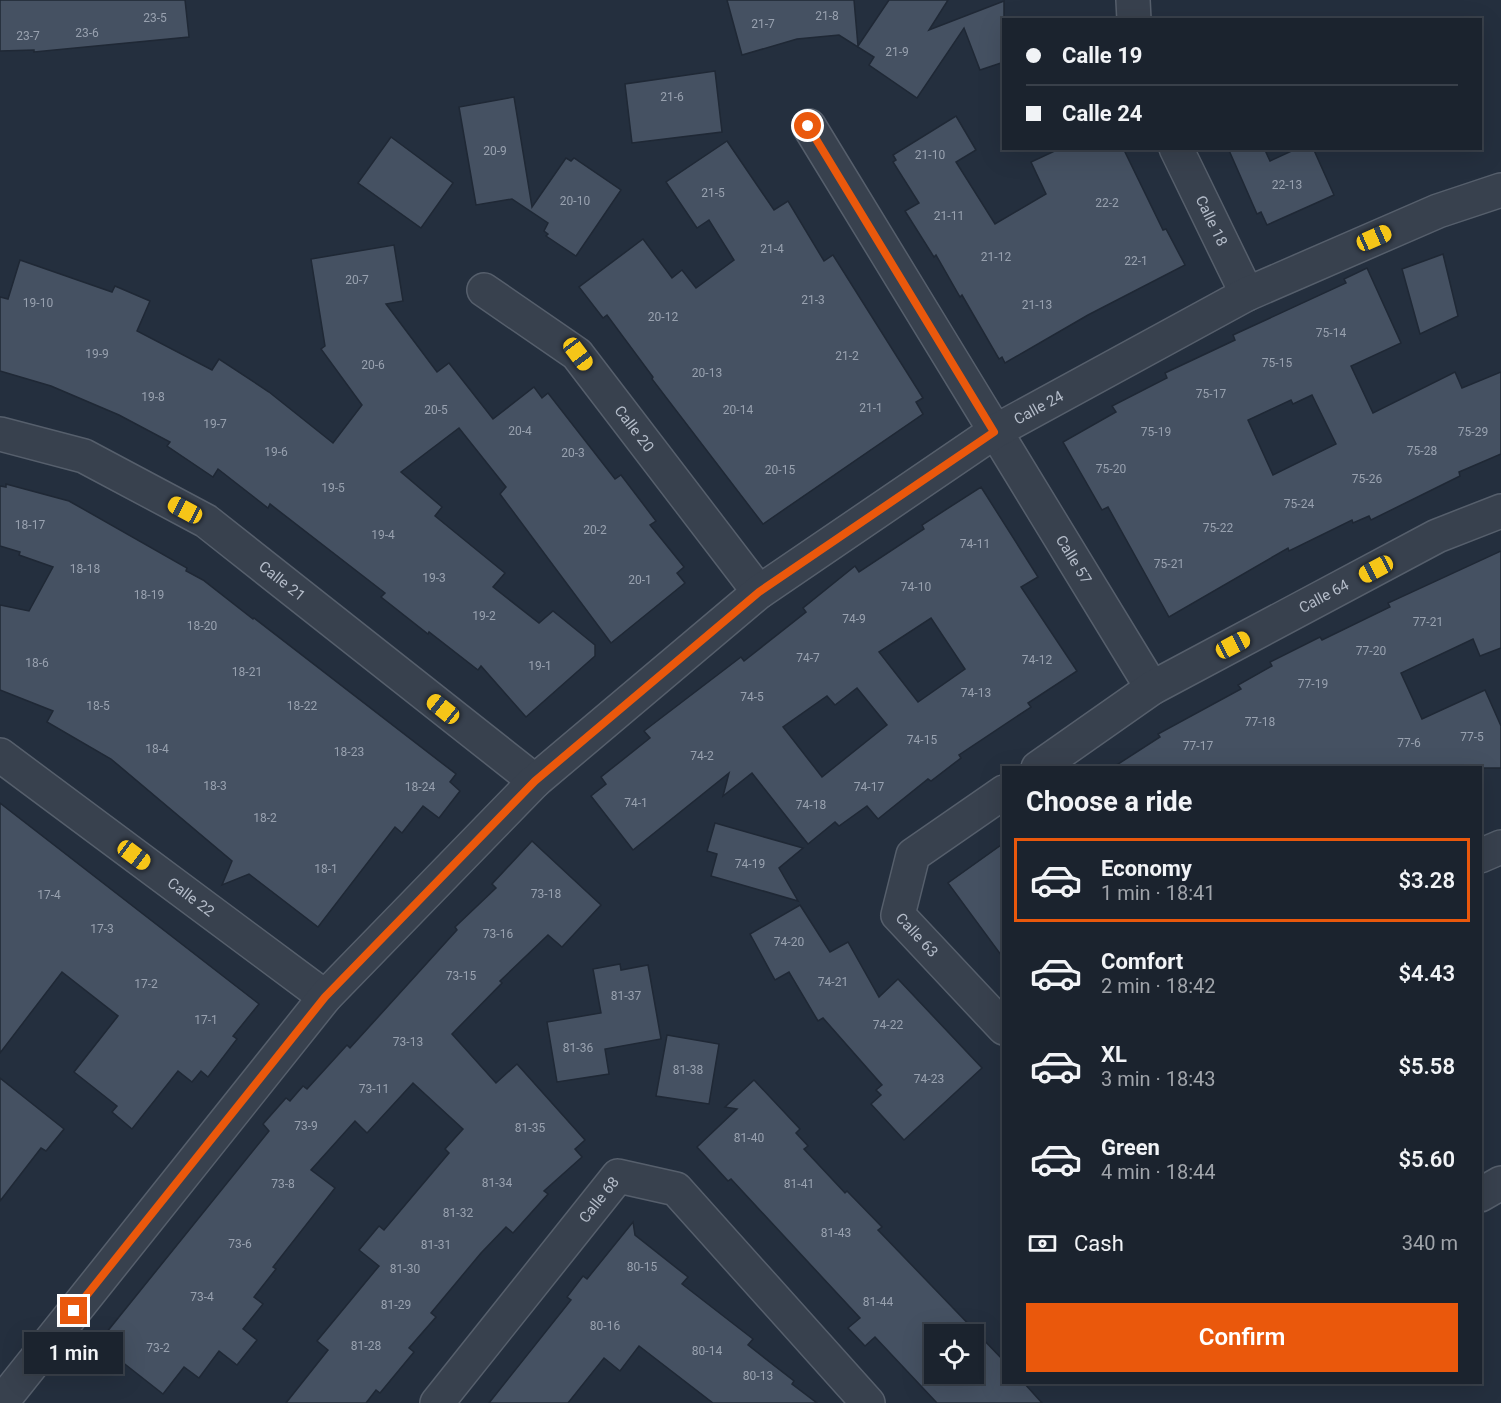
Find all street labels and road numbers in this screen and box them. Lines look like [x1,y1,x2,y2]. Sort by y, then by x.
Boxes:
street label: Calle 18 [1192,193,1231,249]
street label: Calle 24 [1011,387,1067,428]
street label: Calle 20 [611,402,658,456]
street label: Calle 57 [1052,532,1095,587]
street label: Calle 21 [255,557,309,605]
street label: Calle 64 [1296,575,1352,617]
street label: Calle 22 [164,874,218,920]
street label: Calle 63 [892,909,942,961]
street label: Calle 68 [575,1173,623,1226]

